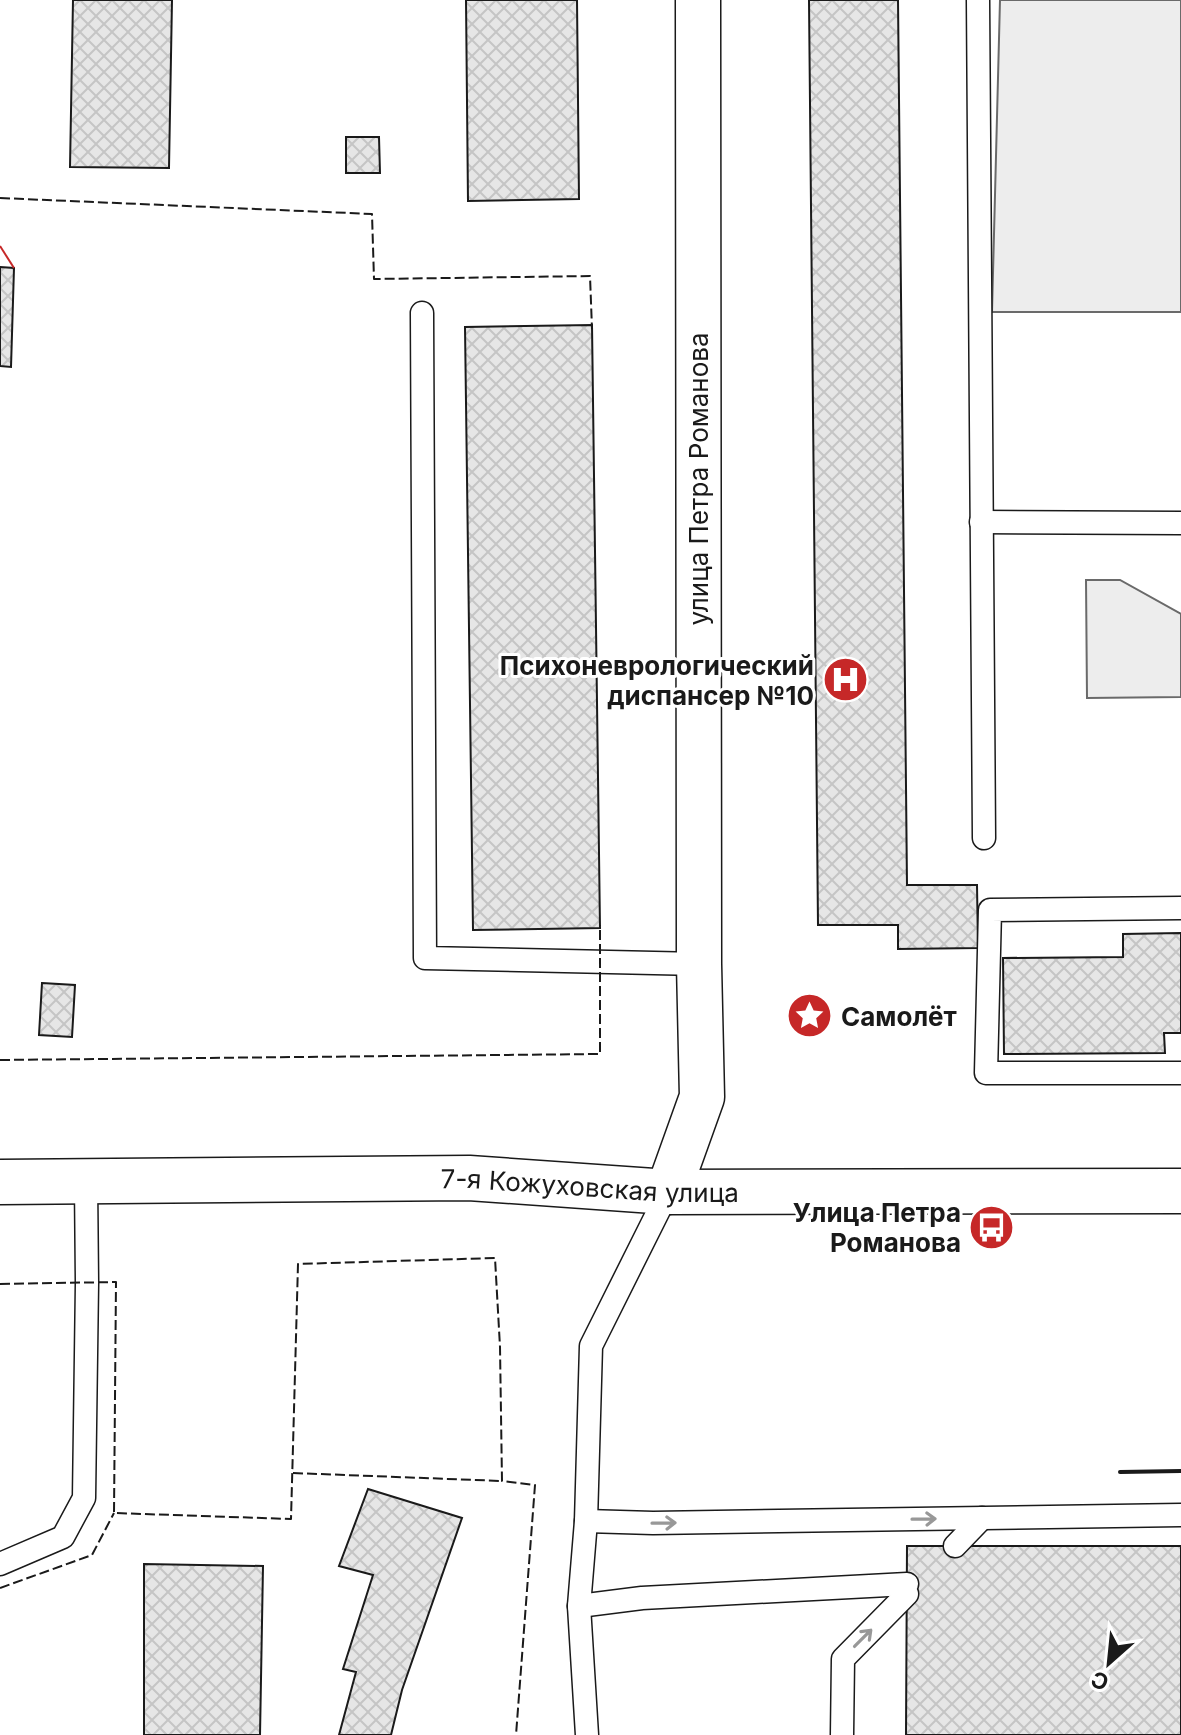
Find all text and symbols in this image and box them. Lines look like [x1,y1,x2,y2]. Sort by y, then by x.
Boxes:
street label: улица Петра Романова [683,332,714,626]
place label: Психоневрологический диспансер №10 [500,650,814,711]
hospital icon: Психоневрологический диспансер №10 [821,656,869,704]
place icon: Самолёт [786,992,834,1040]
place label: Самолёт [841,1001,957,1032]
street label: 7-я Кожуховская улица [441,1162,739,1208]
place label: Улица Петра Романова [793,1197,961,1258]
bus stop icon: Улица Петра Романова [968,1203,1016,1251]
one-way arrow [910,1511,937,1527]
one-way arrow [650,1515,677,1531]
north arrow [1069,1623,1149,1703]
one-way arrow [854,1628,873,1648]
text: С [1087,1666,1113,1696]

